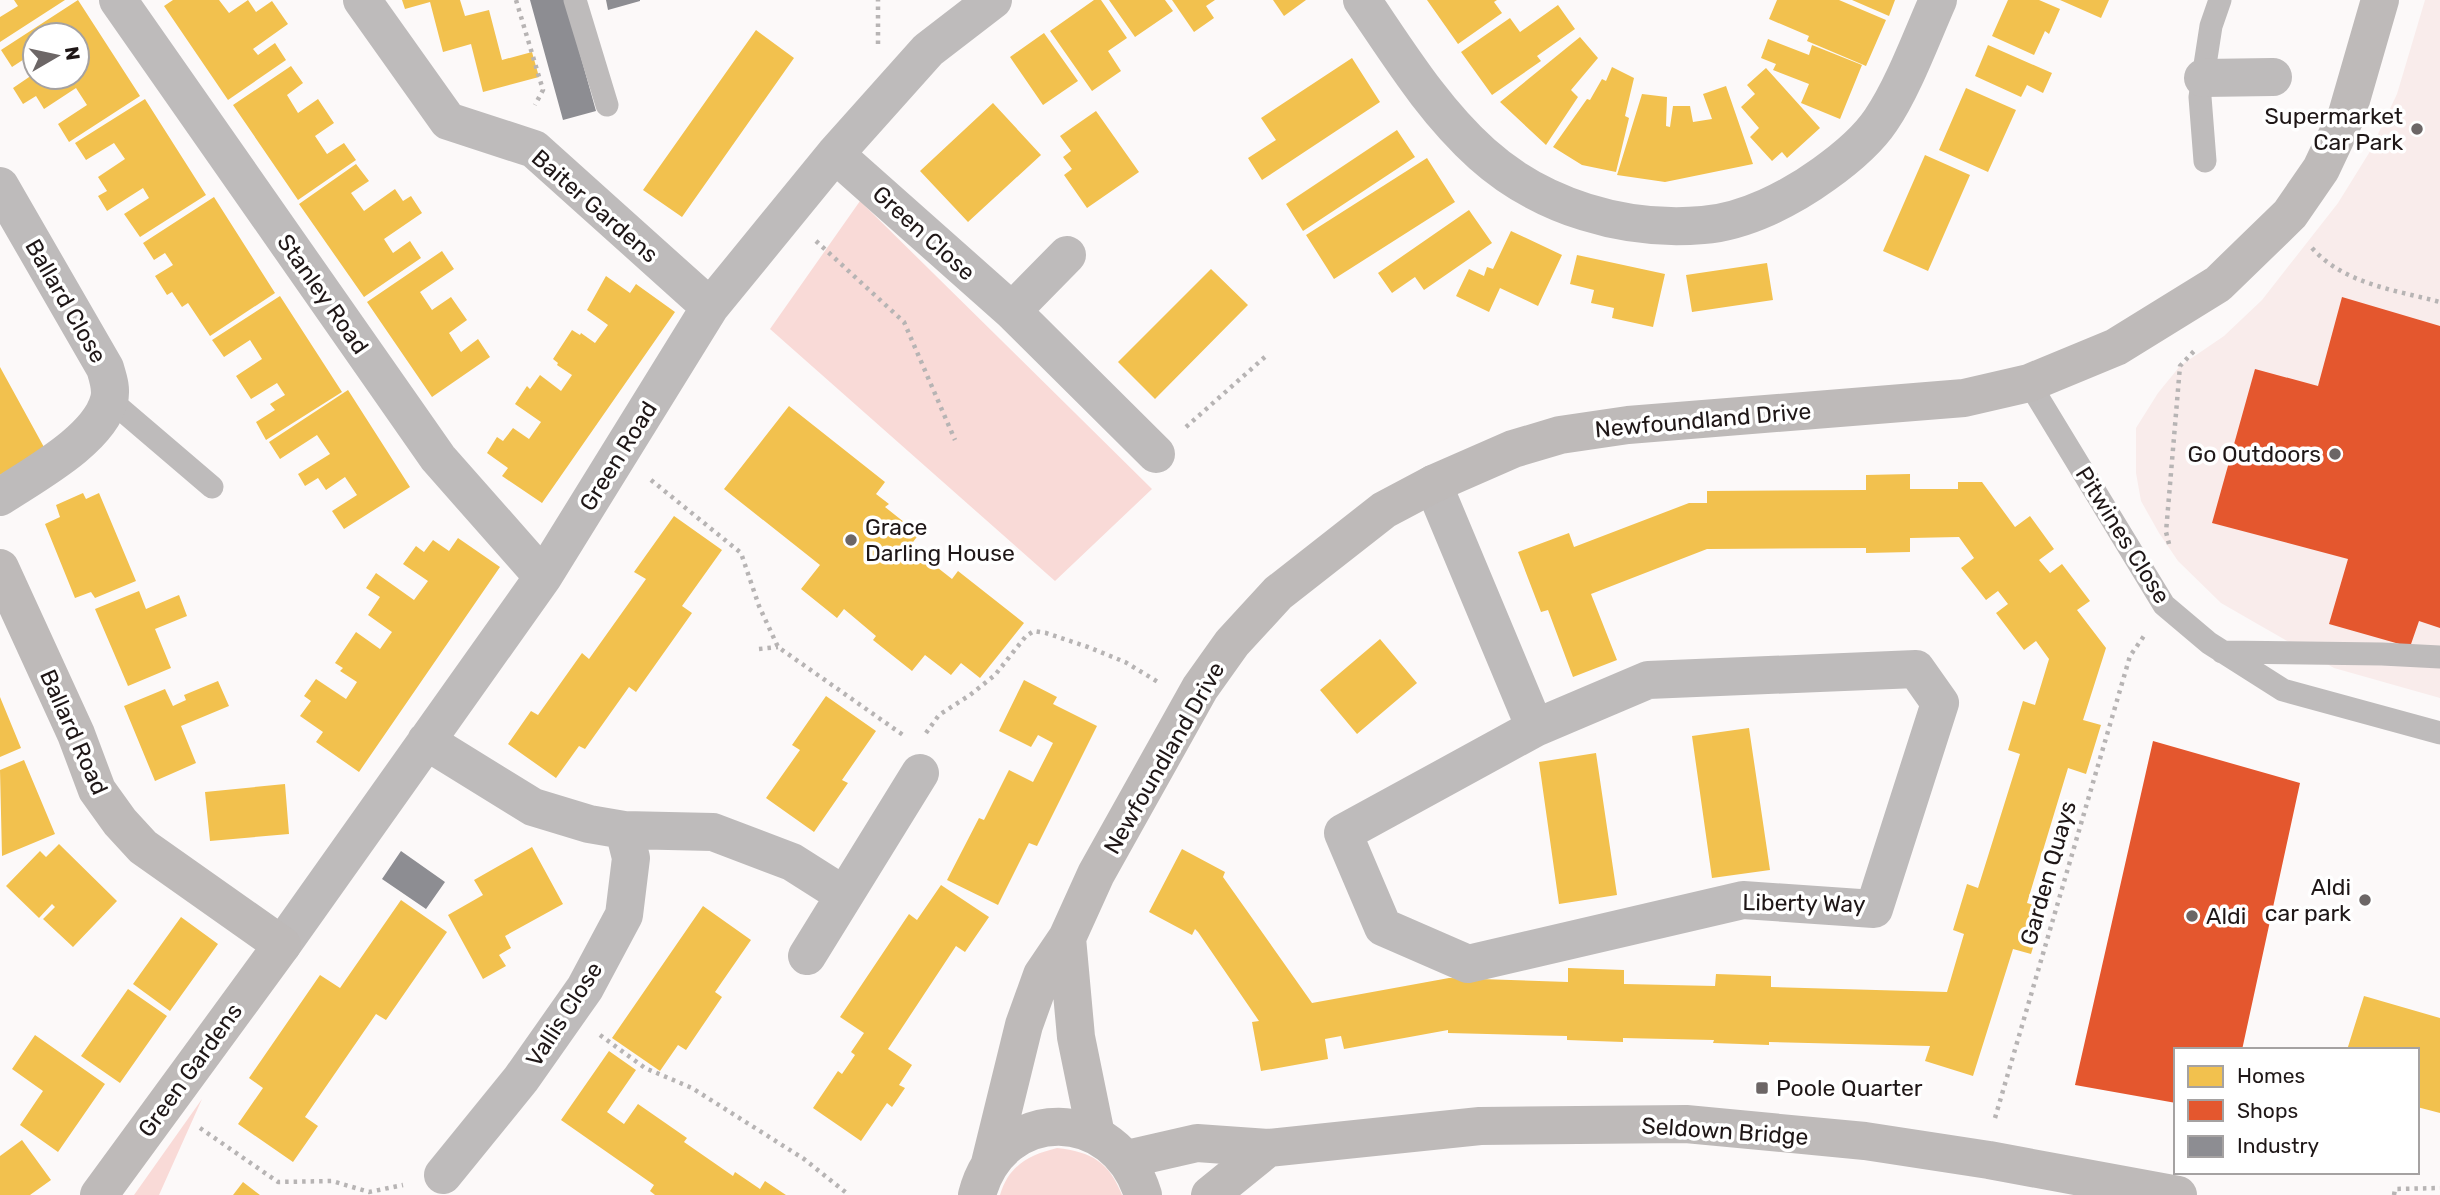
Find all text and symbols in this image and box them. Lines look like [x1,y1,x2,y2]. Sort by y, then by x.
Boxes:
north arrow [21,21,91,91]
text: N [60,45,85,62]
place label: Supermarket Car Park [2265,102,2403,156]
marker: Supermarket Car Park [2409,121,2425,137]
street label: Baiter Gardens [526,143,664,269]
street label: Green Close [867,180,981,286]
street label: Stanley Road [271,229,375,359]
street label: Ballard Close [19,234,113,368]
street label: Green Road [573,396,663,516]
street label: Newfoundland Drive [1594,397,1812,443]
place label: Go Outdoors [2188,440,2321,468]
marker: Go Outdoors [2327,446,2343,462]
street label: Pitwines Close [2070,461,2176,609]
place label: Grace Darling House [865,513,1015,567]
marker: Grace Darling House [843,532,859,548]
street label: Newfoundland Drive [1098,657,1230,859]
street label: Ballard Road [34,665,114,799]
street label: Garden Quays [2014,798,2082,948]
place label: Aldi car park [2265,873,2351,927]
street label: Liberty Way [1742,888,1866,918]
marker: Aldi car park [2357,892,2373,908]
place label: Aldi [2206,902,2246,930]
marker: Aldi [2184,908,2200,924]
street label: Vallis Close [520,956,608,1072]
street label: Green Gardens [132,998,248,1142]
legend [2174,1048,2419,1174]
text: Homes [2237,1063,2305,1088]
place label: Poole Quarter [1776,1074,1923,1102]
marker: Poole Quarter [1754,1080,1770,1096]
text: Shops [2237,1098,2298,1123]
street label: Seldown Bridge [1641,1111,1809,1151]
text: Industry [2237,1133,2319,1158]

